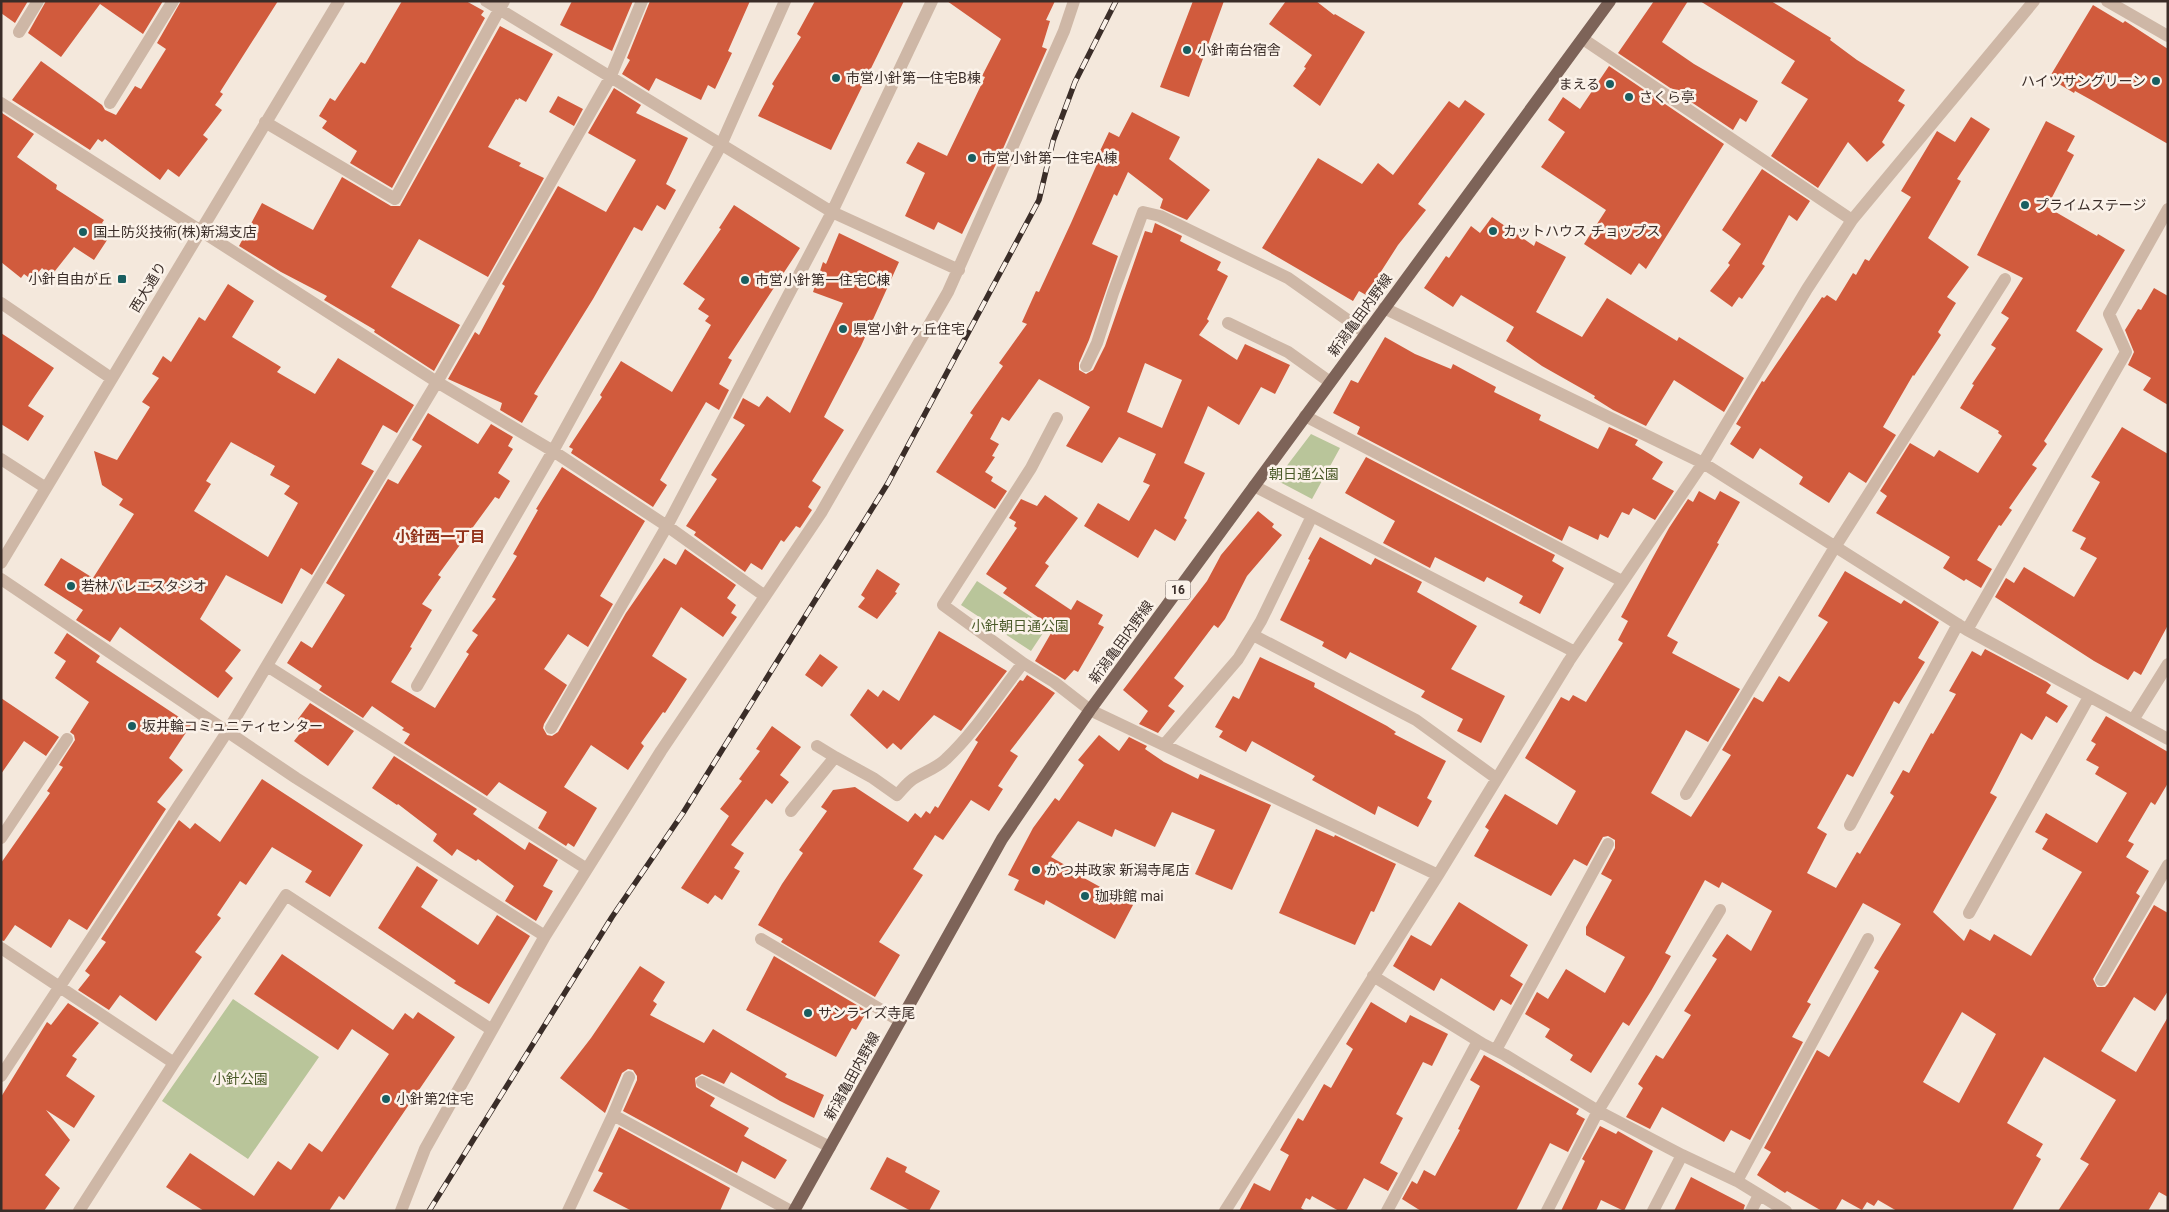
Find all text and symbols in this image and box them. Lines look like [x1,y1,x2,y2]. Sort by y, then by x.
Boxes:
place label: 小針南台宿舎 [1197,42,1281,58]
marker: 小針南台宿舎 [1181,44,1193,56]
place label: 市営小針第一住宅B棟 [846,70,981,86]
marker: 市営小針第一住宅B棟 [830,72,842,84]
place label: ハイツサングリーン [2021,73,2146,89]
marker: ハイツサングリーン [2150,75,2162,87]
place label: まえる [1558,76,1600,92]
marker: まえる [1604,78,1616,90]
place label: さくら亭 [1639,89,1695,105]
marker: さくら亭 [1623,91,1635,103]
place label: 市営小針第一住宅A棟 [982,150,1117,166]
marker: 市営小針第一住宅A棟 [966,152,978,164]
place label: プライムステージ [2035,197,2146,213]
marker: プライムステージ [2019,199,2031,211]
place label: カットハウス チョップス [1503,223,1660,239]
place label: 国土防災技術(株)新潟支店 [93,224,257,241]
marker: カットハウス チョップス [1487,225,1499,237]
marker: 国土防災技術(株)新潟支店 [77,226,89,238]
street label: 西大通り [127,259,169,315]
place label: 小針自由が丘 [28,271,112,287]
street label: 新潟亀田内野線 [1325,271,1395,359]
place label: 市営小針第一住宅C棟 [755,272,890,288]
marker: 小針自由が丘 [116,273,128,285]
marker: 市営小針第一住宅C棟 [739,274,751,286]
place label: 県営小針ヶ丘住宅 [853,321,965,337]
marker: 県営小針ヶ丘住宅 [837,323,849,335]
park label: 朝日通公園 [1269,466,1339,482]
district label: 小針西一丁目 [395,528,485,546]
place label: 若林バレエスタジオ [81,578,207,594]
marker: 若林バレエスタジオ [65,580,77,592]
road number: 16 [1166,580,1190,600]
street label: 新潟亀田内野線 [1086,598,1156,686]
park label: 小針朝日通公園 [971,618,1069,634]
place label: 坂井輪コミュニティセンター [142,718,323,734]
marker: 坂井輪コミュニティセンター [126,720,138,732]
place label: かつ丼政家 新潟寺尾店 [1046,862,1189,878]
marker: かつ丼政家 新潟寺尾店 [1030,864,1042,876]
place label: 珈琲館 mai [1095,888,1164,904]
marker: 珈琲館 mai [1079,890,1091,902]
place label: サンライズ寺尾 [818,1005,916,1021]
marker: サンライズ寺尾 [802,1007,814,1019]
street label: 新潟亀田内野線 [821,1029,883,1123]
park label: 小針公園 [212,1071,268,1087]
place label: 小針第2住宅 [396,1091,474,1107]
marker: 小針第2住宅 [380,1093,392,1105]

